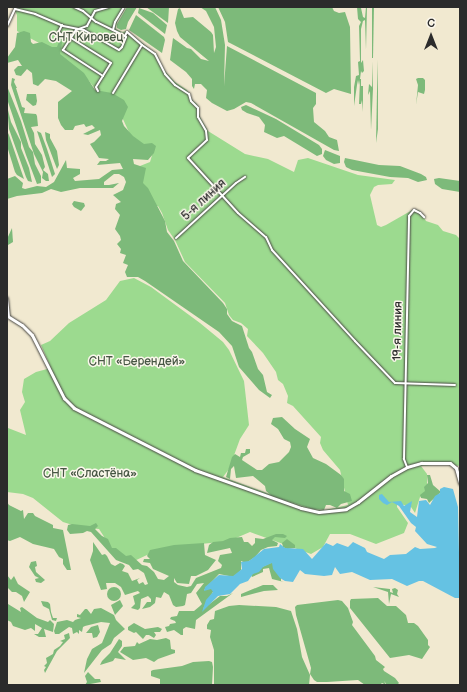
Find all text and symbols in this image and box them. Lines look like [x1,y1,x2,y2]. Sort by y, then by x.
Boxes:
north arrow [411,16,451,56]
text: С [427,17,435,30]
park label: СНТ Кировец [49,31,123,45]
street label: 5-я линия [179,176,229,224]
street label: 19-я линия [390,301,406,361]
park label: СНТ «Берендей» [89,355,185,369]
park label: СНТ «Сластёна» [43,467,137,481]

